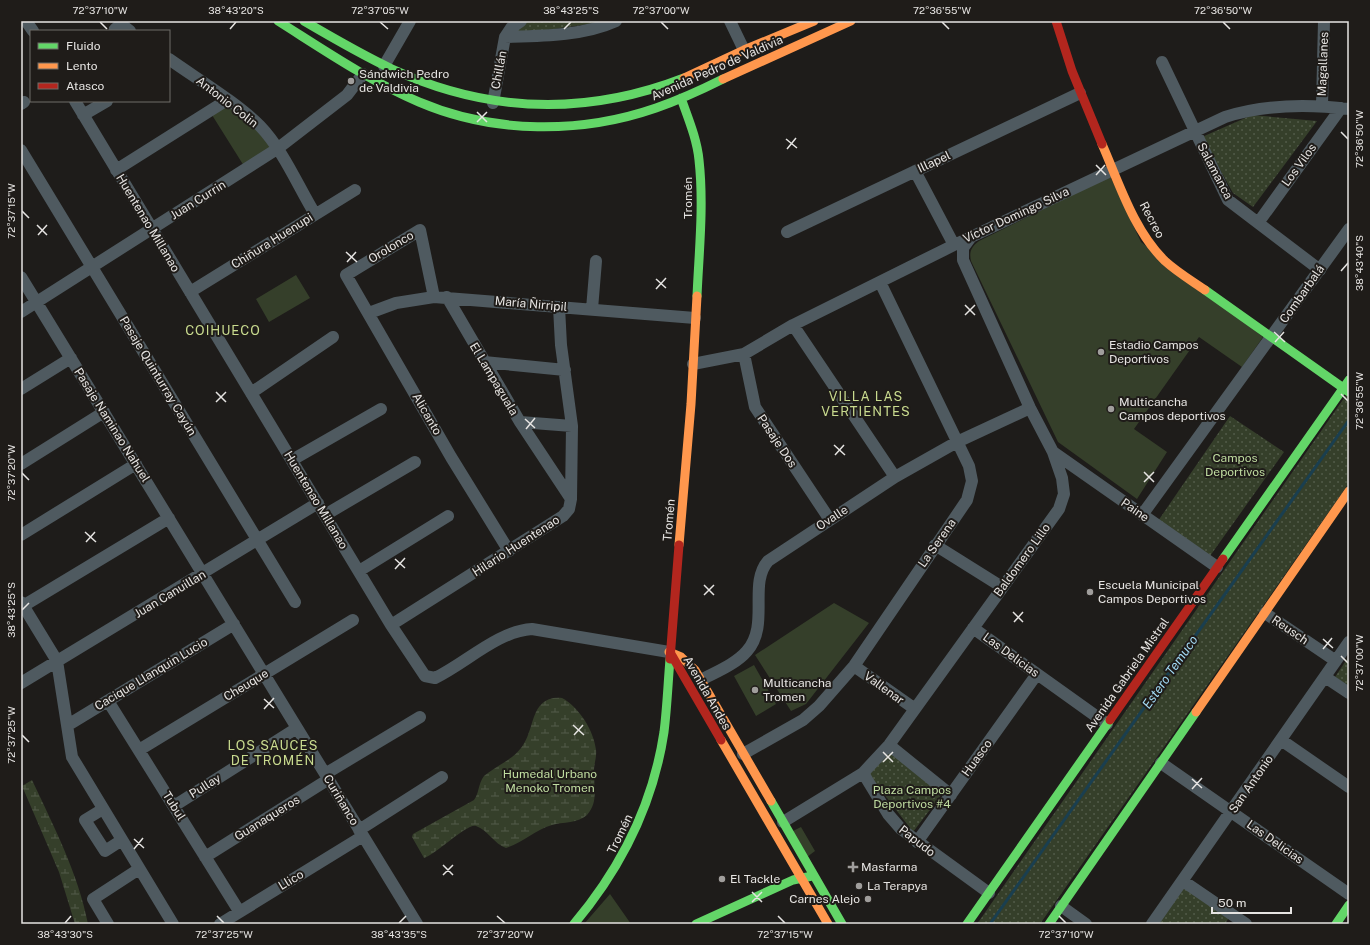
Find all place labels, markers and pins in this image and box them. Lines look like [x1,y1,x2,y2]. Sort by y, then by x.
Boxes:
place label: Sándwich Pedro de Valdivia [359,67,449,95]
marker: Sándwich Pedro de Valdivia [346,76,356,86]
place label: Estadio Campos Deportivos [1109,338,1199,366]
marker: Estadio Campos Deportivos [1096,347,1106,357]
place label: Multicancha Campos deportivos [1119,395,1226,423]
marker: Multicancha Campos deportivos [1106,404,1116,414]
place label: Escuela Municipal Campos Deportivos [1098,578,1206,606]
marker: Escuela Municipal Campos Deportivos [1085,587,1095,597]
place label: Multicancha Tromen [763,676,831,704]
marker: Multicancha Tromen [750,685,760,695]
place label: Masfarma [861,860,917,874]
marker: Masfarma [848,862,858,872]
place label: El Tackle [730,872,780,886]
marker: El Tackle [717,874,727,884]
place label: La Terapya [867,879,927,893]
marker: La Terapya [854,881,864,891]
place label: Carnes Alejo [789,892,860,906]
marker: Carnes Alejo [863,894,873,904]

